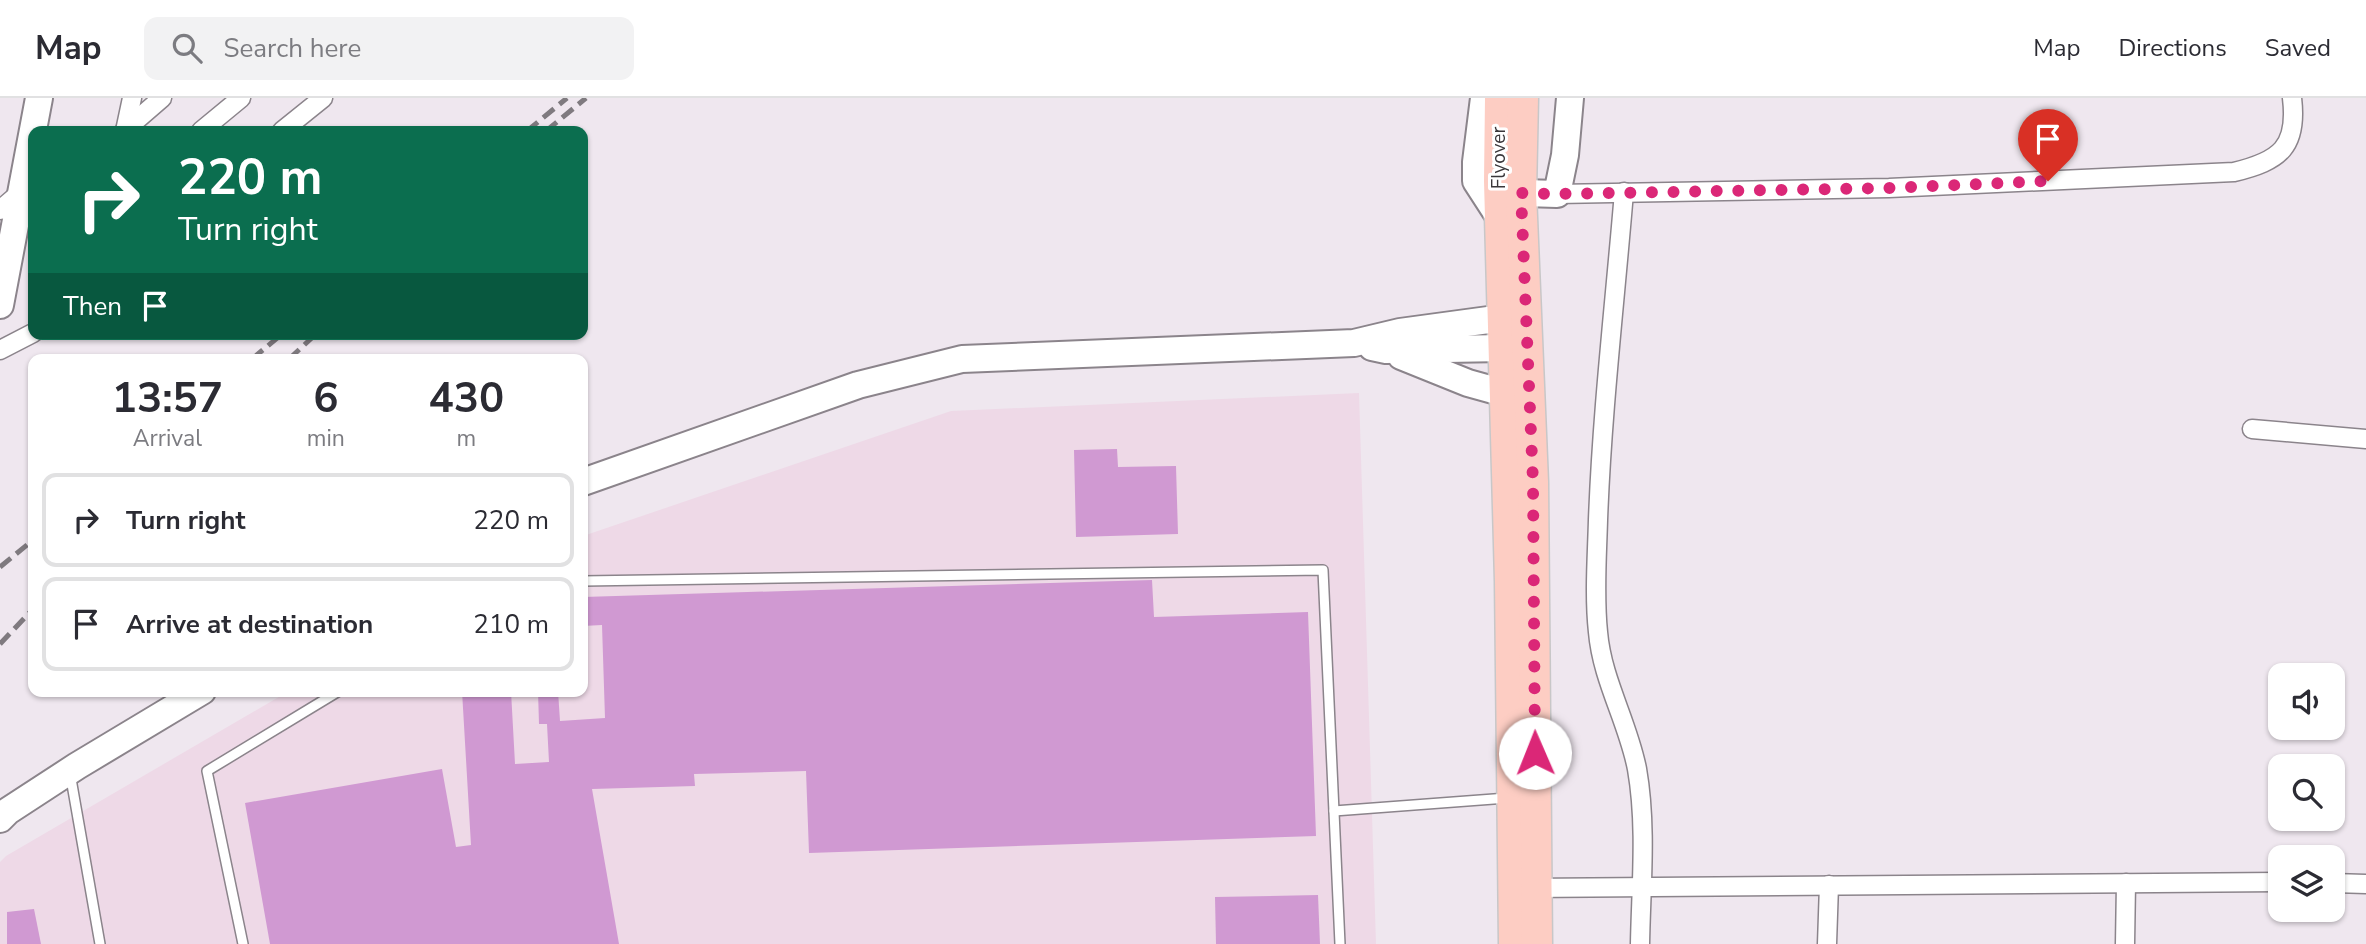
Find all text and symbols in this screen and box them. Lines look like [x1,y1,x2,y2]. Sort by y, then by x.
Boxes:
search box [144,17,634,80]
text: Map [35,26,102,71]
icon: search [168,29,206,67]
text: Search here [224,31,361,66]
text: Map [2033,32,2080,64]
text: Directions [2118,32,2227,64]
text: Saved [2265,32,2331,64]
pin [2018,109,2078,181]
icon: arrive [2029,120,2067,158]
street label: Flyover [1486,127,1512,189]
text: 220 m [178,144,322,211]
icon: right [63,154,154,245]
text: Turn right [178,208,318,251]
icon: arrive [136,287,174,325]
text: Then [63,289,122,324]
text: 13:57 [112,370,223,427]
text: 6 [313,370,338,427]
text: 430 [429,370,504,427]
text: Arrival [133,423,202,454]
text: min [307,423,345,454]
text: m [457,423,476,454]
icon: right [67,501,105,539]
text: Turn right [126,503,245,538]
text: 220 m [473,503,549,538]
icon: arrive [67,605,105,643]
text: Arrive at destination [126,607,373,642]
text: 210 m [473,607,549,642]
map controls [2268,663,2345,922]
button: sound [2268,663,2345,740]
position arrow [1498,716,1572,790]
button: search [2268,754,2345,831]
button: layers [2268,845,2345,922]

